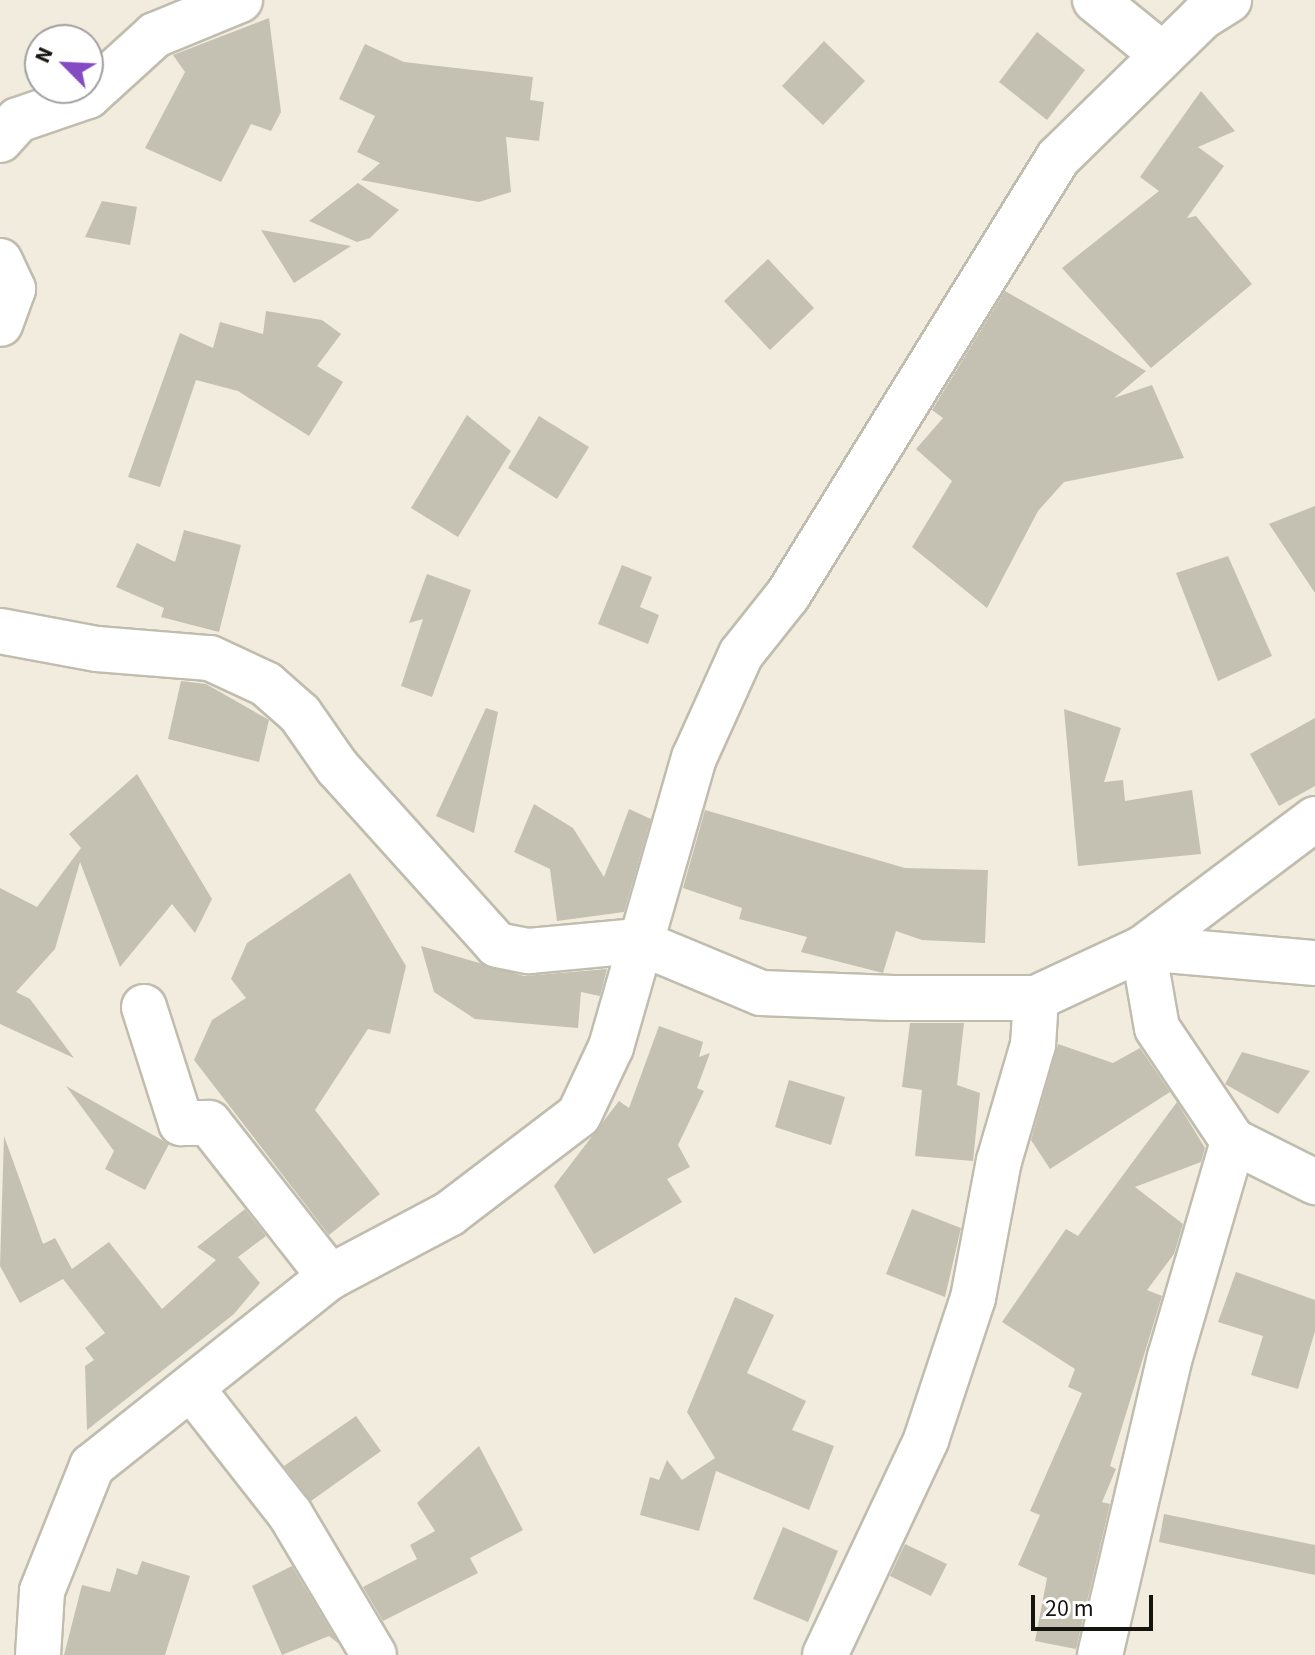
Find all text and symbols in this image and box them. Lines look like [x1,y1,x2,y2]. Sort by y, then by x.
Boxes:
north arrow [24,24,104,104]
text: N [26,42,61,68]
scale bar [1035,1579,1157,1629]
text: 20 m [1045,1591,1094,1626]

